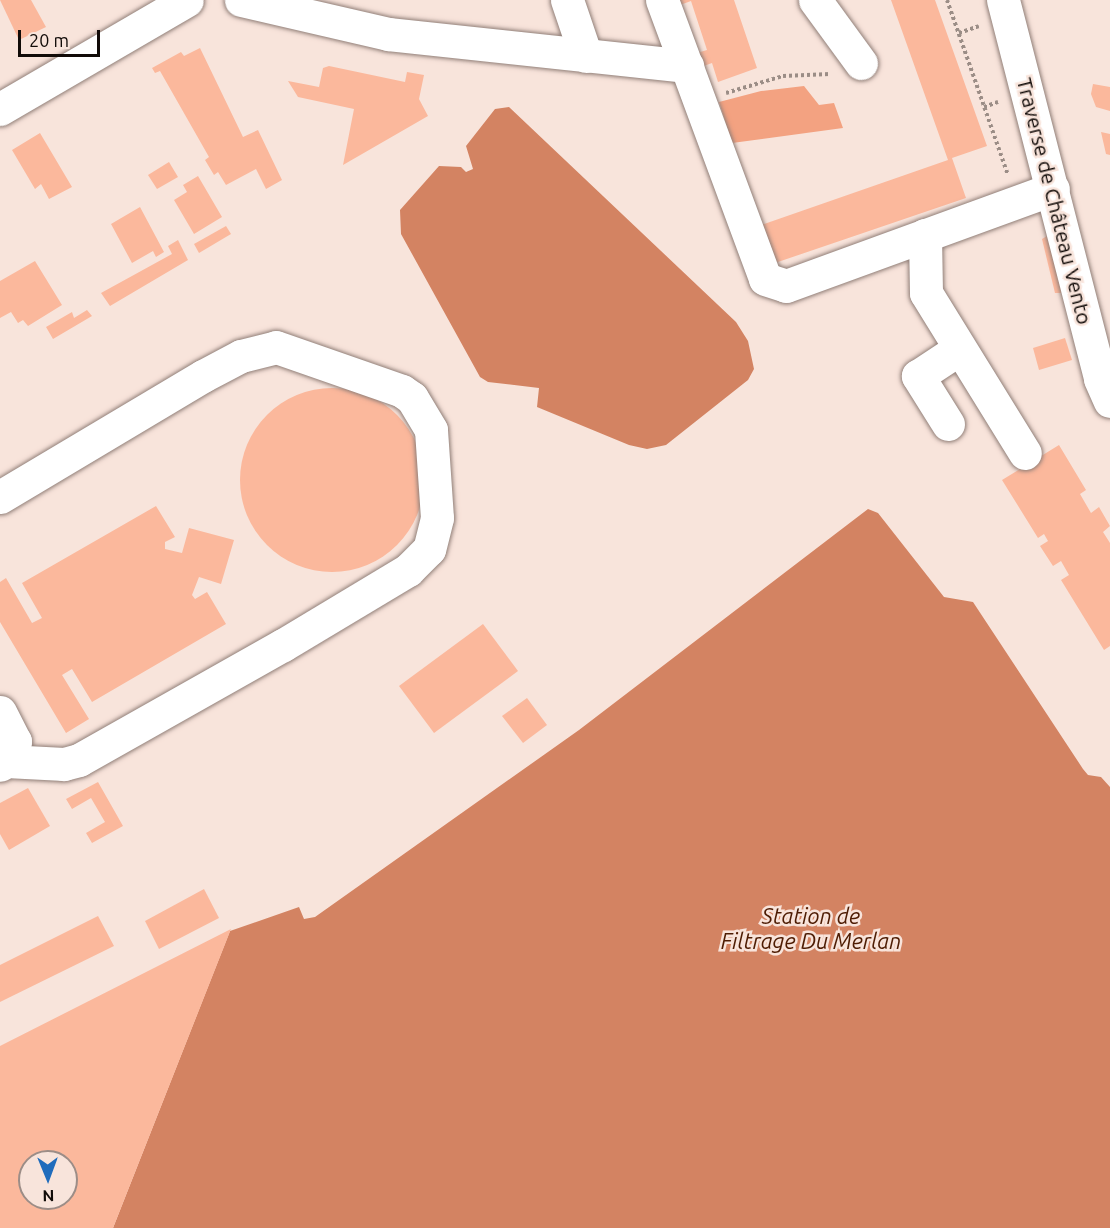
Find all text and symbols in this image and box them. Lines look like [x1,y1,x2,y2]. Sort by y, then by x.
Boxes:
scale bar [21,18,104,56]
text: 20 m [29,30,69,50]
street label: Traverse de Château Vento [1012,75,1098,327]
water label: Station de Filtrage Du Merlan [721,902,901,954]
north arrow [18,1150,78,1210]
text: N [42,1187,54,1205]

